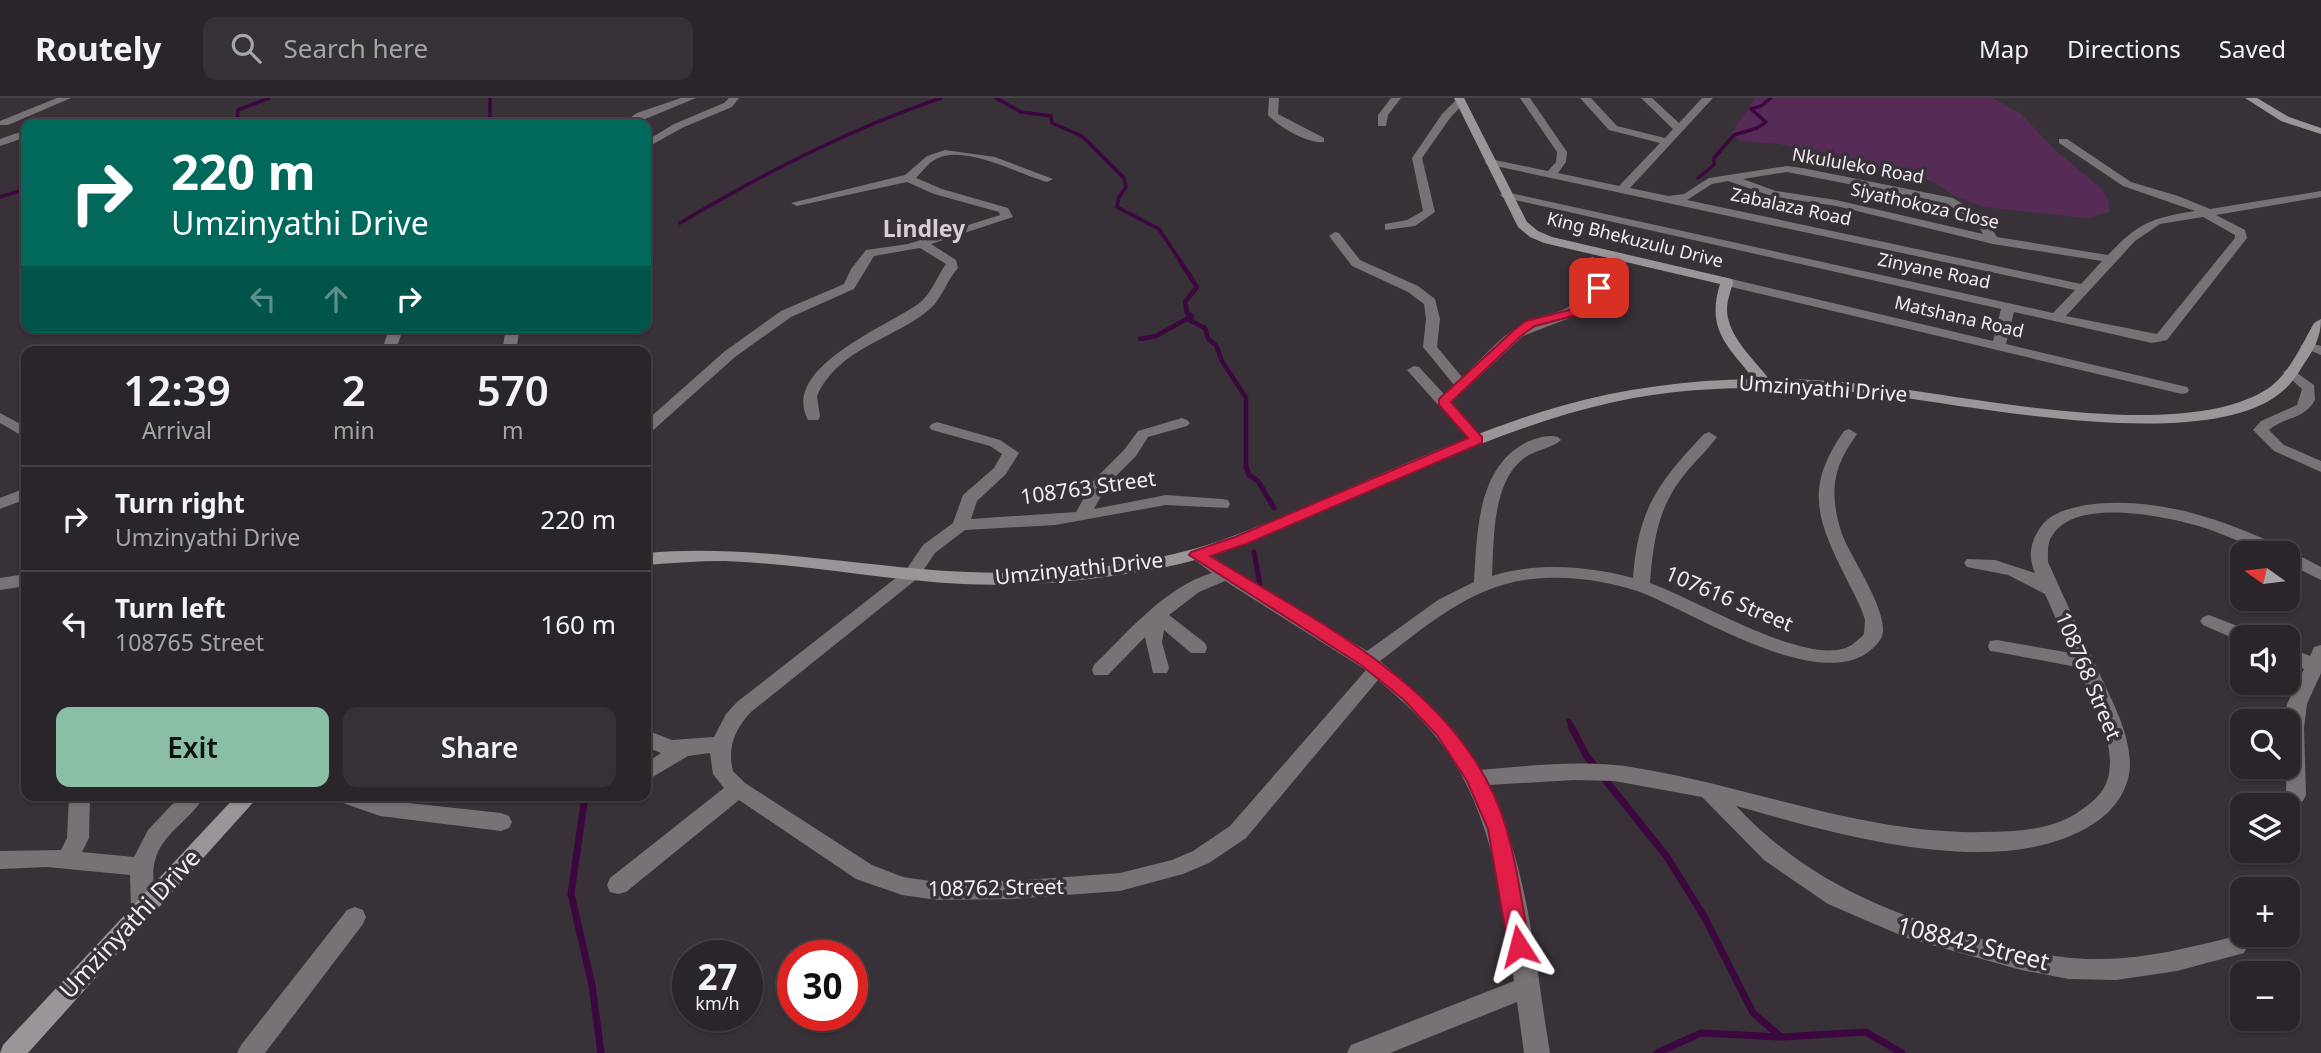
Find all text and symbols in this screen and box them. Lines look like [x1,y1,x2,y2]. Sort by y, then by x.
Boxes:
search box [203,17,693,80]
text: Routely [35,26,161,71]
icon: search [227,29,265,67]
text: Search here [283,30,428,66]
text: Map [1979,32,2029,65]
text: Directions [2067,32,2181,65]
text: Saved [2219,32,2286,65]
text: 220 m [171,138,316,204]
street label: Nkululeko Road [1790,142,1926,188]
icon: right [56,147,147,238]
street label: Siyathokoza Close [1849,176,2002,234]
street label: Zabalaza Road [1729,182,1854,231]
text: Umzinyathi Drive [171,201,429,244]
street label: King Bhekuzulu Drive [1545,206,1726,273]
district label: Lindley [883,212,966,244]
street label: Zinyane Road [1876,246,1993,294]
pin [1569,258,1629,318]
icon: arrive [1580,269,1618,307]
icon: left [244,280,282,318]
icon: ahead [317,280,355,318]
icon: right [390,280,428,318]
street label: Matshana Road [1892,289,2026,343]
text: 12:39 [123,361,231,418]
text: 2 [342,361,366,418]
text: 570 [477,361,549,418]
street label: Umzinyathi Drive [1738,368,1908,408]
text: Arrival [142,414,212,446]
text: min [333,414,375,446]
text: m [502,414,524,446]
street label: 108763 Street [1018,464,1158,510]
text: Turn right [115,485,245,521]
icon: right [56,500,94,538]
text: 220 m [540,501,616,537]
text: Umzinyathi Drive [115,521,300,553]
north arrow [2230,541,2300,611]
map controls [2230,541,2300,1031]
street label: Umzinyathi Drive [993,545,1164,591]
street label: 107616 Street [1661,559,1798,638]
text: Turn left [115,590,226,626]
icon: left [56,605,94,643]
text: 160 m [540,606,616,642]
street label: 108768 Street [2049,607,2129,744]
button: sound [2230,625,2300,695]
text: 108765 Street [115,626,264,658]
button: Exit [56,707,329,787]
button: Share [343,707,616,787]
button: search [2230,709,2300,779]
button: layers [2230,793,2300,863]
street label: Umzinyathi Drive [51,841,207,1005]
street label: 108762 Street [928,872,1065,902]
button: + [2230,877,2300,947]
street label: 108842 Street [1894,908,2053,977]
position arrow [1482,909,1556,983]
speed limit sign: 30 [777,940,868,1031]
text: 27 [697,953,738,1000]
button: − [2230,961,2300,1031]
text: km/h [695,991,740,1015]

